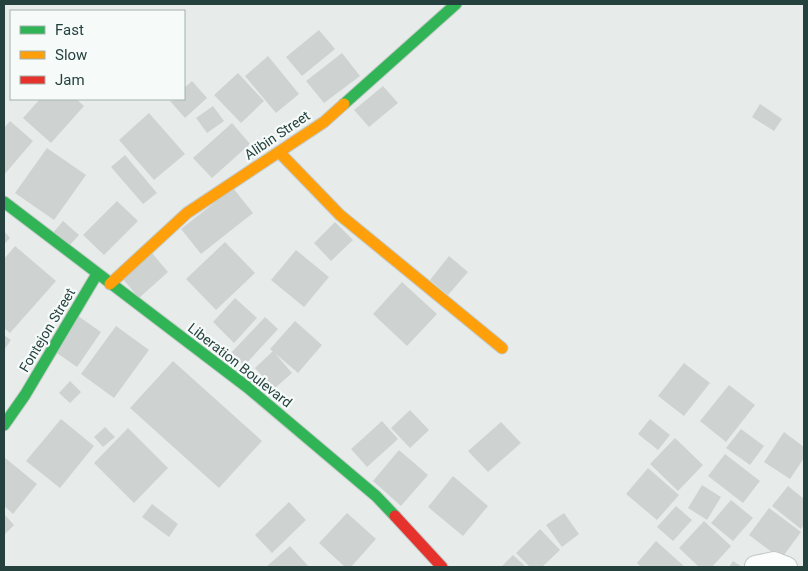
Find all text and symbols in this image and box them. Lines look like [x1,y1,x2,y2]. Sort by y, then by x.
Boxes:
legend [10,10,185,100]
text: Fast [55,21,84,39]
text: Slow [55,46,87,64]
text: Jam [55,71,85,89]
street label: Alibin Street [241,107,313,163]
street label: Fontejon Street [16,285,78,375]
street label: Liberation Boulevard [185,319,295,411]

